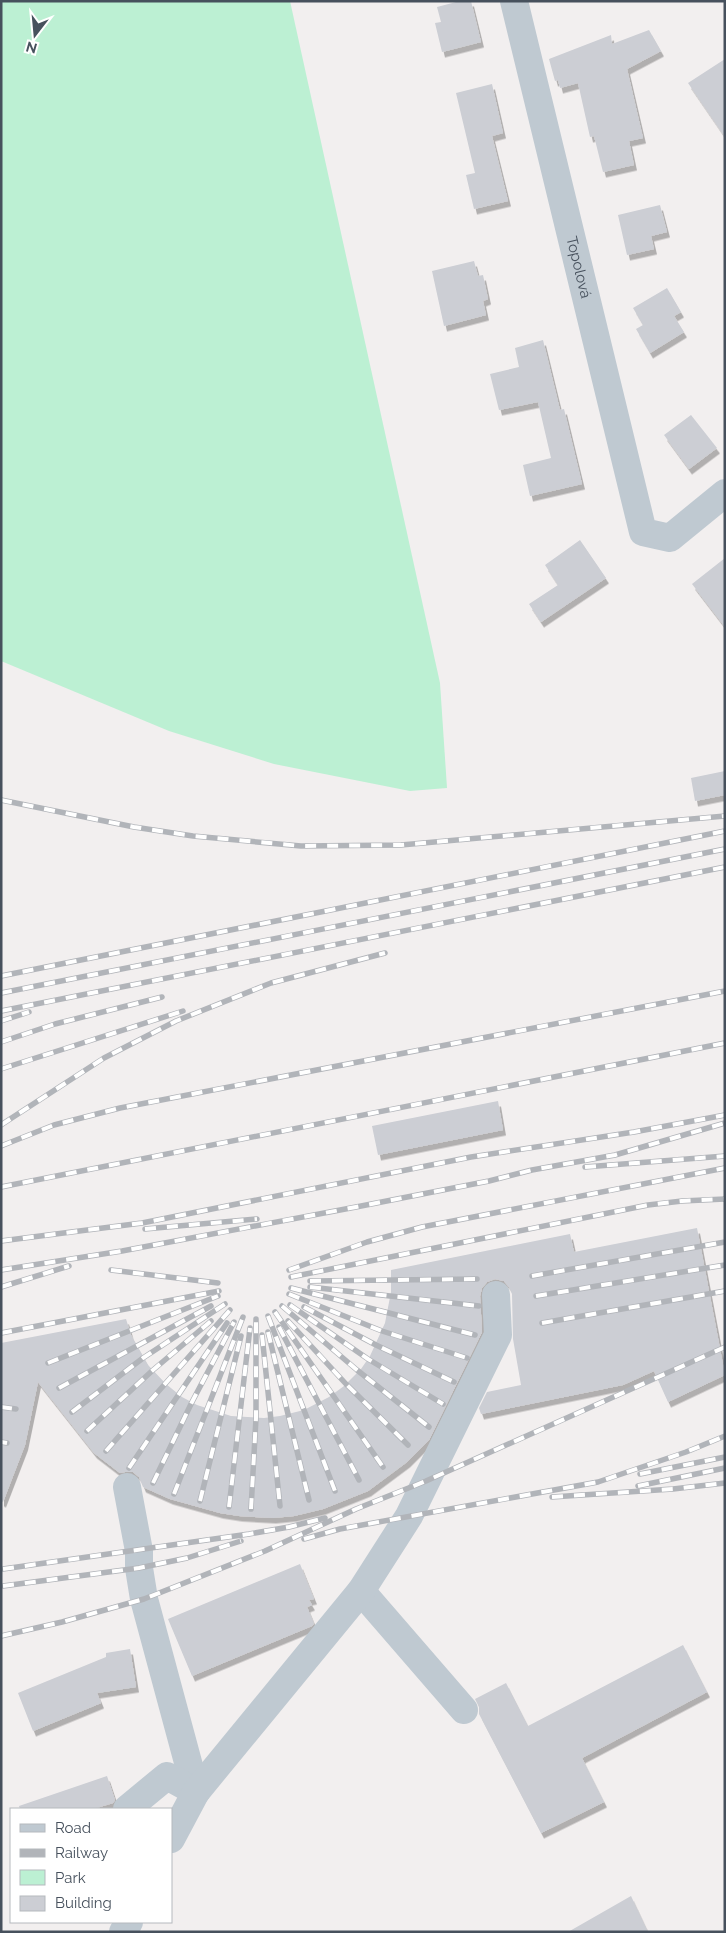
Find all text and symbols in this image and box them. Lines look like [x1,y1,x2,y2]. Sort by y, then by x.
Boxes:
north arrow [10,10,60,60]
text: N [24,38,39,57]
street label: Topolová [562,234,595,300]
legend [10,1808,172,1923]
text: Road [55,1819,91,1837]
text: Railway [55,1844,108,1862]
text: Park [55,1869,86,1887]
text: Building [55,1894,112,1912]

